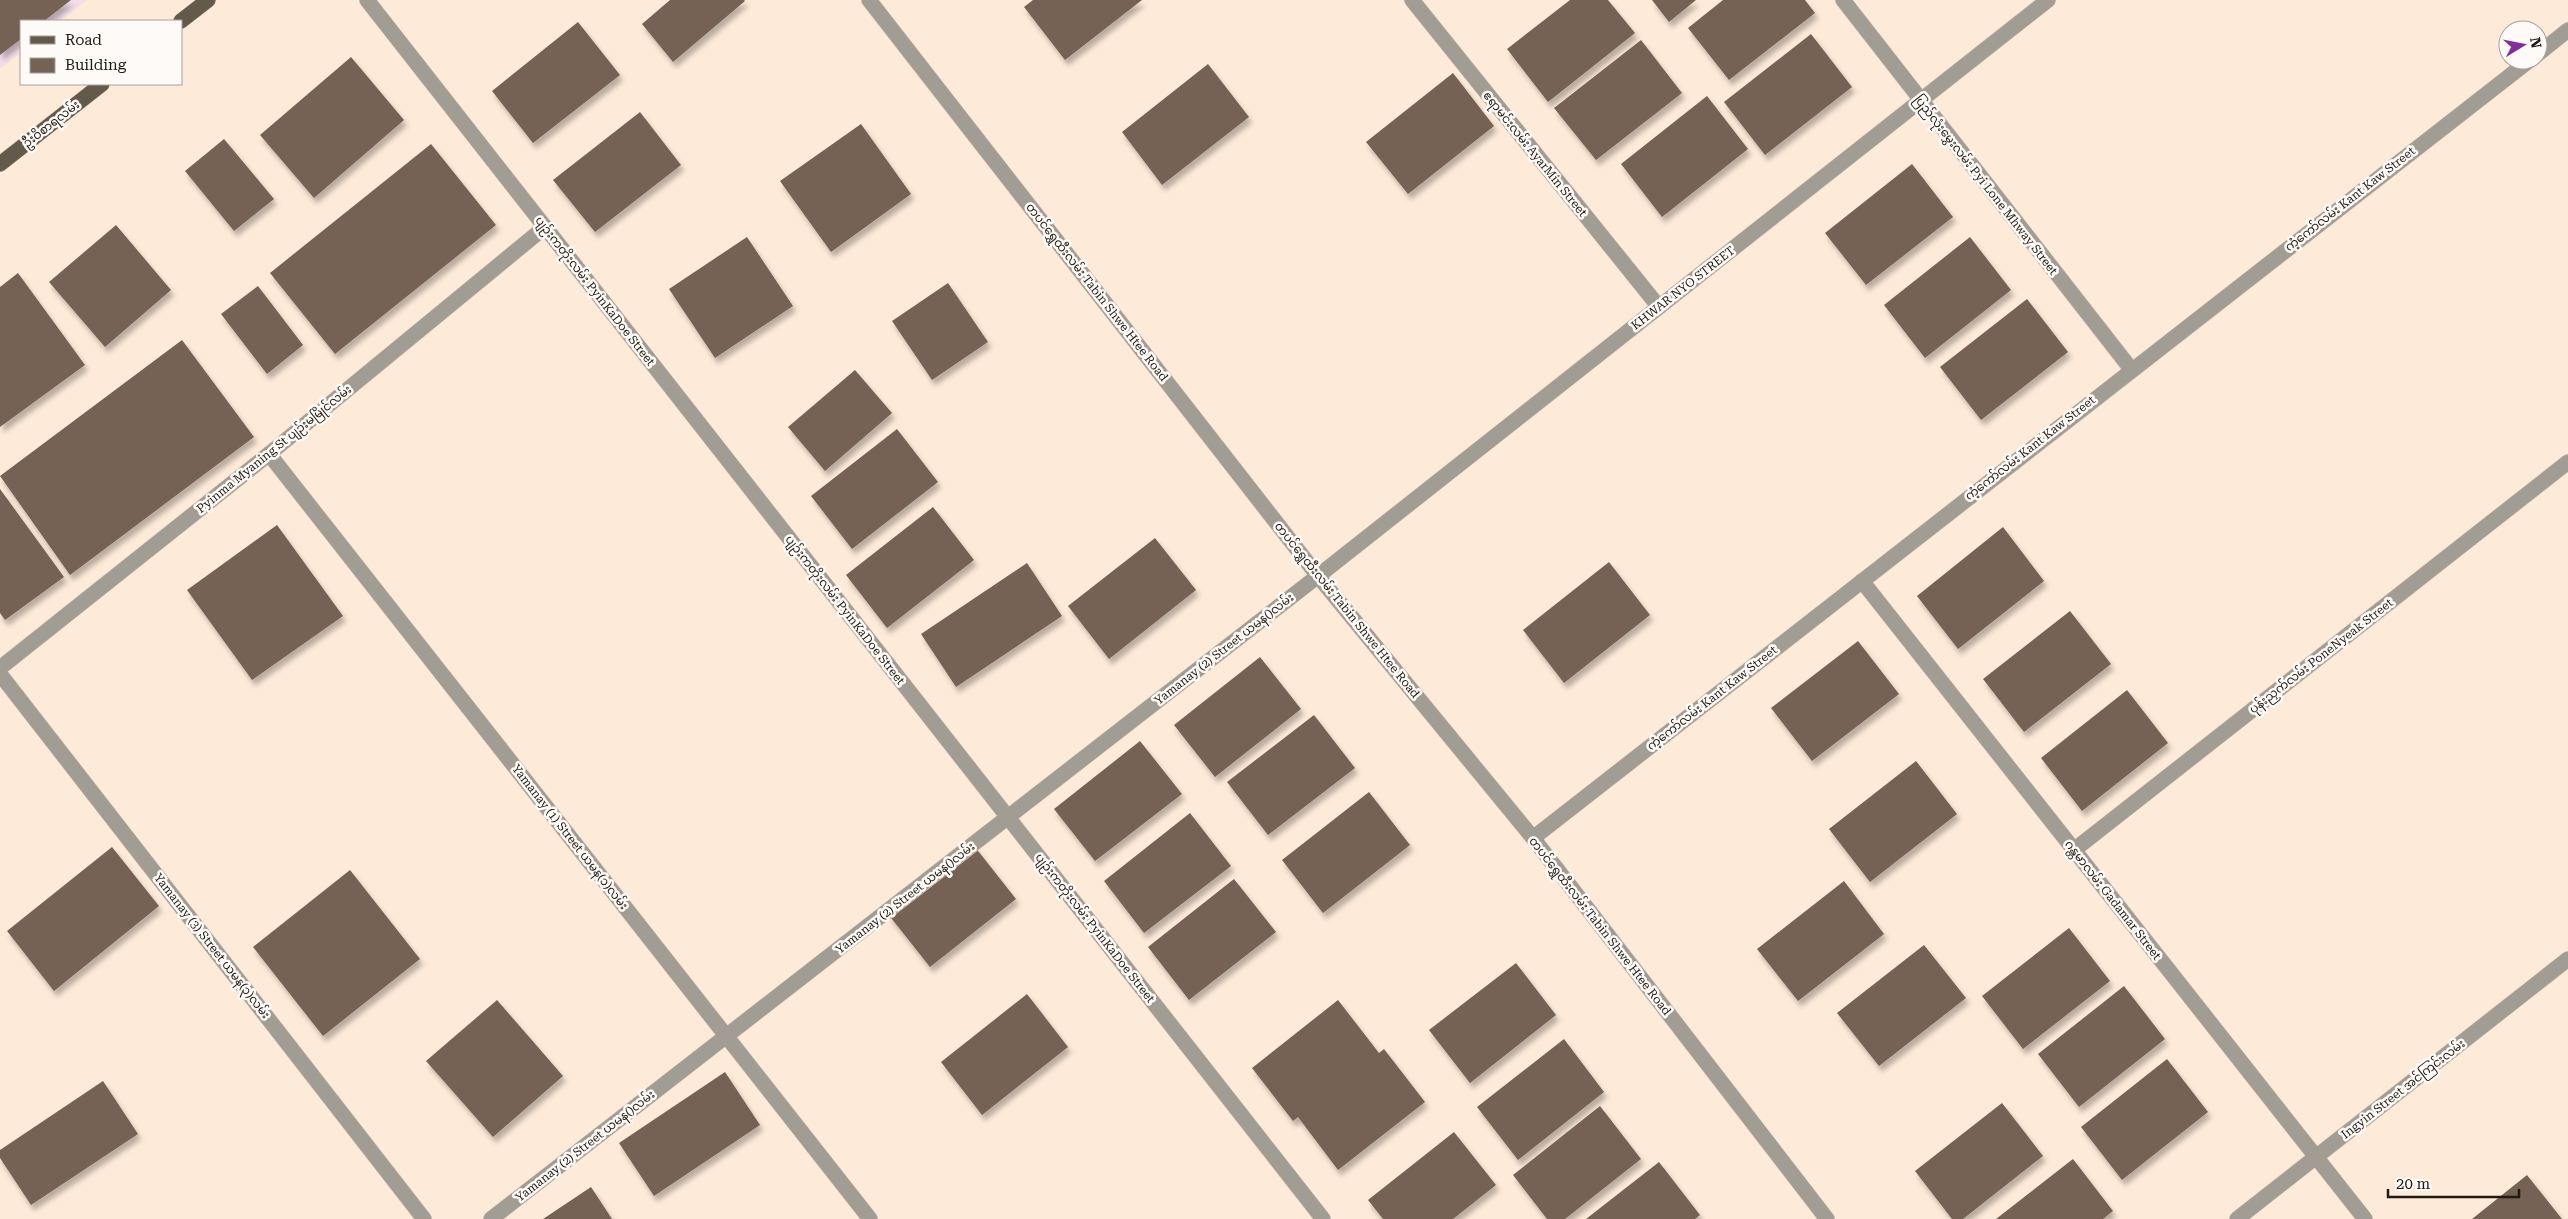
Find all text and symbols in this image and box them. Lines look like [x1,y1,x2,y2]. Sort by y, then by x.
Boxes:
legend [20,20,182,85]
north arrow [2498,20,2548,70]
text: Road [65,31,102,49]
text: N [2527,36,2545,50]
text: Building [65,56,127,74]
street label: ဧရာမင်းလမ်း AyarMin Street [1478,87,1592,222]
street label: ပြည်လုံးမွှေးလမ်း Pyi Lone Mhway Street [1909,91,2062,280]
street label: ဦးဝိစာရလမ်း [19,96,84,153]
street label: ကံ့ကော်လမ်း Kant Kaw Street [2281,142,2419,255]
street label: တပင်ရွှေထီးလမ်း Tabin Shwe Htee Road [1021,199,1173,386]
street label: ပျဉ်းကတိုးလမ်း PyinKaDoe Street [530,212,660,371]
street label: KHWAR NYO STREET [1629,243,1737,333]
street label: Pyinma Myaning St ပျဉ်းမမြိုင်လမ်း [193,381,356,518]
street label: ကံ့ကော်လမ်း Kant Kaw Street [1961,391,2099,504]
street label: တပင်ရွှေထီးလမ်း Tabin Shwe Htee Road [1269,518,1424,703]
street label: ပျဉ်းကတိုးလမ်း PyinKaDoe Street [780,531,910,690]
street label: Yamanay (2) Street ယမန()လမ်း [1151,589,1298,710]
street label: ပုန်းညှက်လမ်း PoneNyeak Street [2245,594,2398,719]
street label: ကံ့ကော်လမ်း Kant Kaw Street [1643,641,1781,754]
street label: Yamanay (1) Street ယမန(၁)လမ်း [507,761,632,914]
street label: တပင်ရွှေထီးလမ်း Tabin Shwe Htee Road [1524,833,1676,1020]
street label: ဂန္တမာလမ်း Gadamar Street [2060,836,2166,965]
street label: Yamanay (2) Street ယမန()လမ်း [832,838,979,959]
street label: ပျဉ်းကတိုးလမ်း PyinKaDoe Street [1030,849,1160,1008]
street label: Yamanay (3) Street ယမန(၃)လမ်း [149,870,274,1023]
street label: Ingyin Street အင်ကြင်းလမ်း [2337,1035,2469,1144]
street label: Yamanay (2) Street ယမန()လမ်း [512,1086,659,1207]
scale bar [2388,1166,2519,1198]
text: 20 m [2396,1175,2431,1193]

